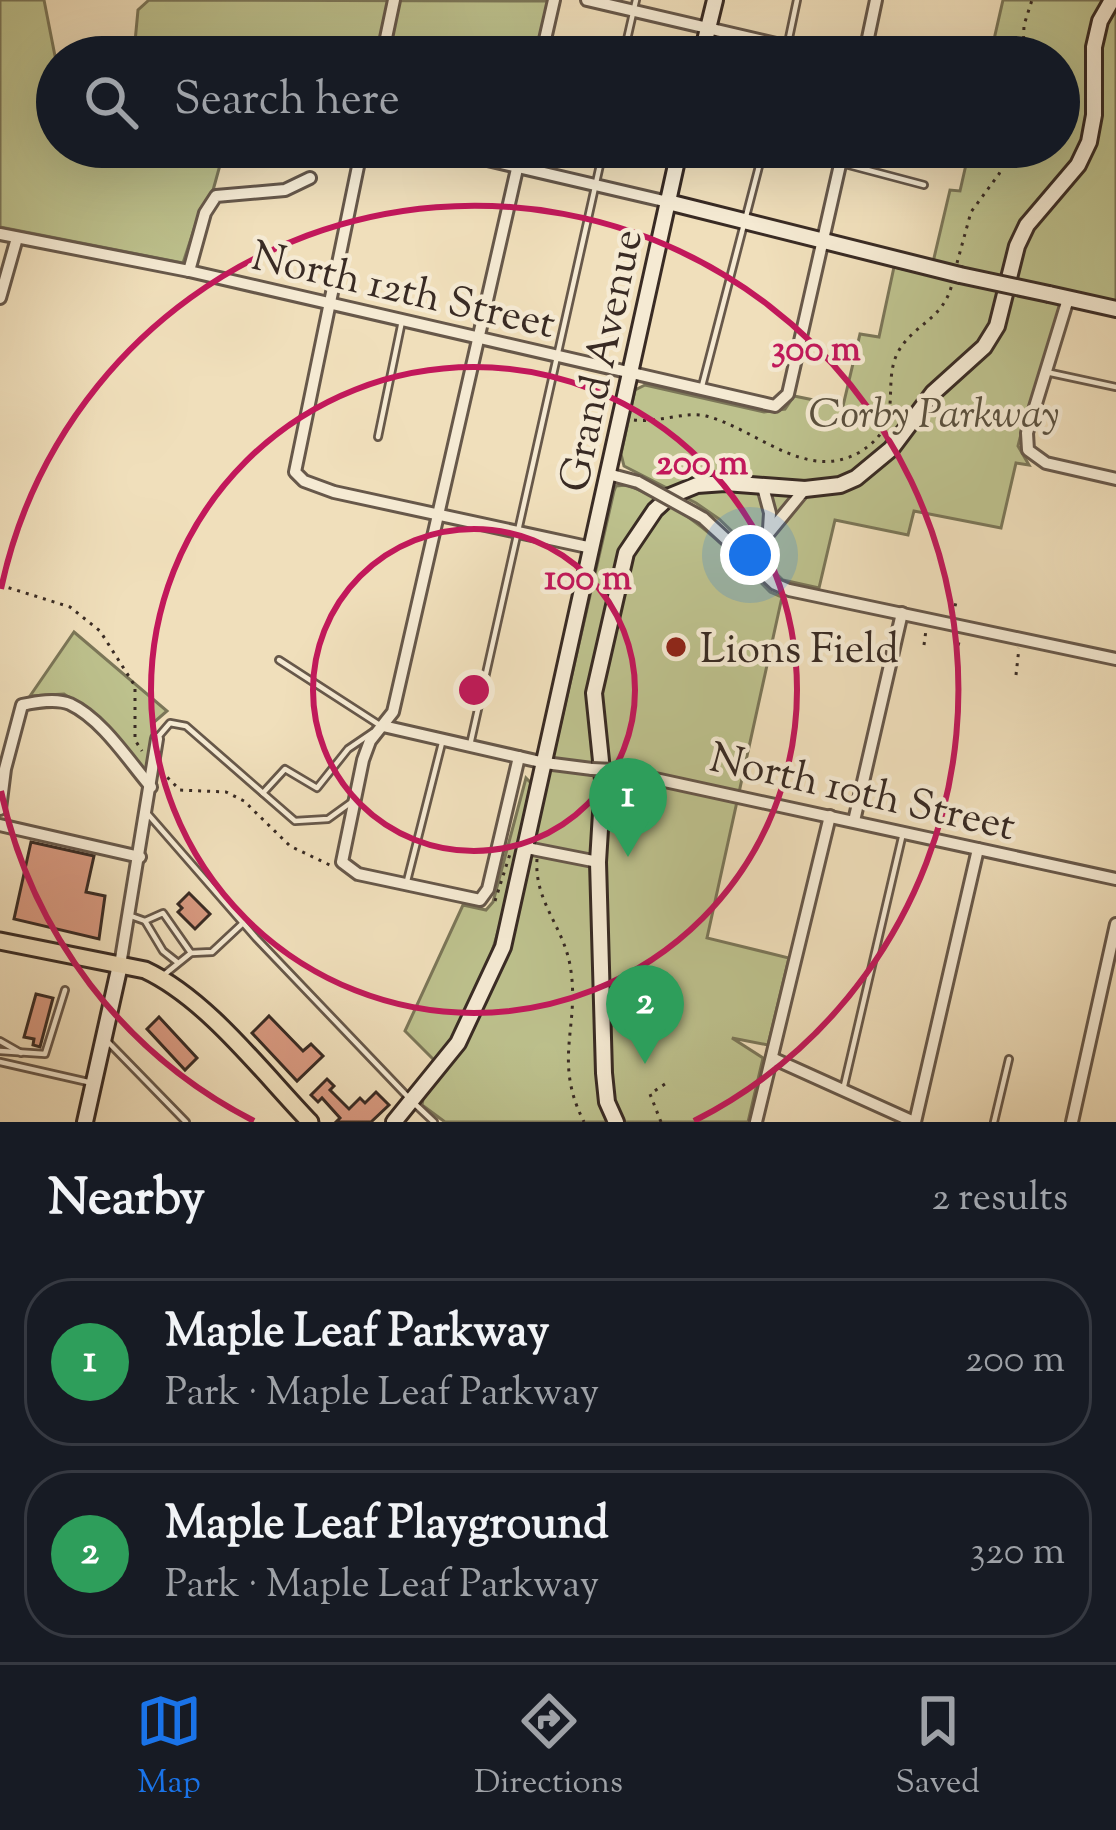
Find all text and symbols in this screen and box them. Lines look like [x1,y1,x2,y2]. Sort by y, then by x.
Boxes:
search box [36,36,1080,168]
icon: search [78,69,144,135]
text: Search here [174,70,400,135]
street label: Grand Avenue [547,224,661,498]
street label: North 12th Street [245,229,561,357]
text: 300 m [771,325,861,377]
park label: Corby Parkway [809,387,1059,447]
text: 200 m [656,439,748,491]
your location [720,525,780,585]
text: 100 m [544,554,632,606]
place label: Lions Field [700,622,899,682]
marker: Lions Field [663,634,689,660]
centre of rings [453,669,495,711]
street label: North 10th Street [703,731,1021,859]
pin: 1 [589,758,667,857]
pin: 2 [606,965,684,1064]
text: Nearby [48,1164,205,1237]
text: 2 results [932,1172,1068,1228]
text: Maple Leaf Parkway [165,1302,549,1367]
text: 1 [83,1334,97,1390]
text: 200 m [965,1334,1065,1390]
text: Park · Maple Leaf Parkway [165,1367,599,1423]
text: Maple Leaf Playground [165,1494,609,1559]
text: 2 [81,1526,99,1582]
text: 320 m [970,1526,1065,1582]
text: Park · Maple Leaf Parkway [165,1559,599,1615]
tab: Map [136,1688,202,1808]
tab: Directions [474,1688,623,1808]
tab: Saved [895,1688,980,1808]

